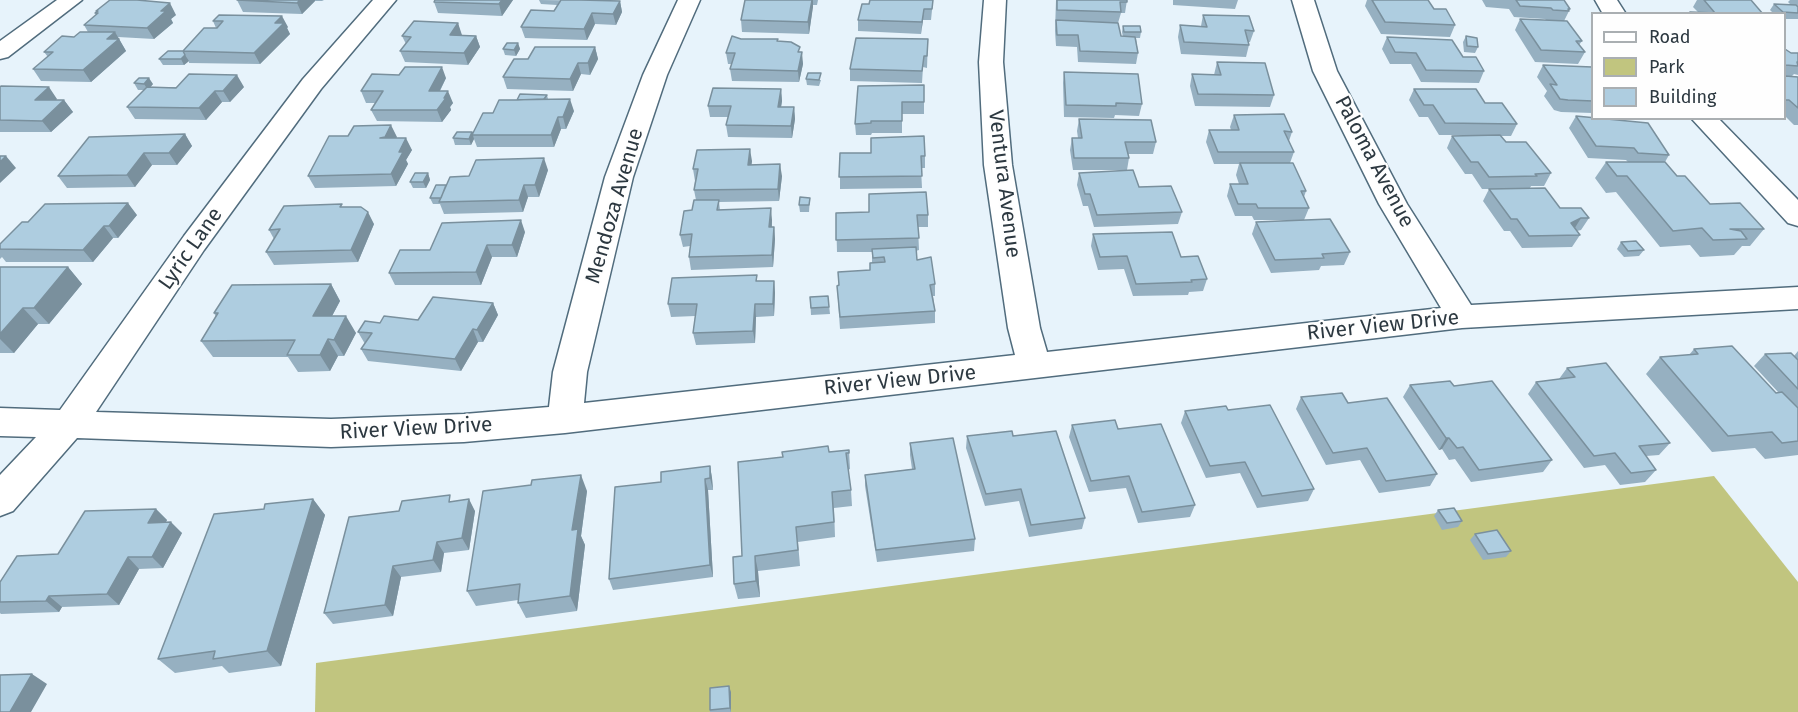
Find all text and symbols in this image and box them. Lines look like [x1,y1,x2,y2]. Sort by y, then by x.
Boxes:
legend [1591,12,1786,120]
text: Road [1649,26,1691,48]
text: Park [1649,56,1684,78]
text: Building [1649,86,1716,108]
street label: Paloma Avenue [1329,92,1419,232]
street label: Ventura Avenue [982,109,1026,259]
street label: Mendoza Avenue [581,125,649,287]
street label: Lyric Lane [154,203,228,295]
street label: River View Drive [1306,305,1460,347]
street label: River View Drive [823,360,977,402]
street label: River View Drive [339,412,493,446]

